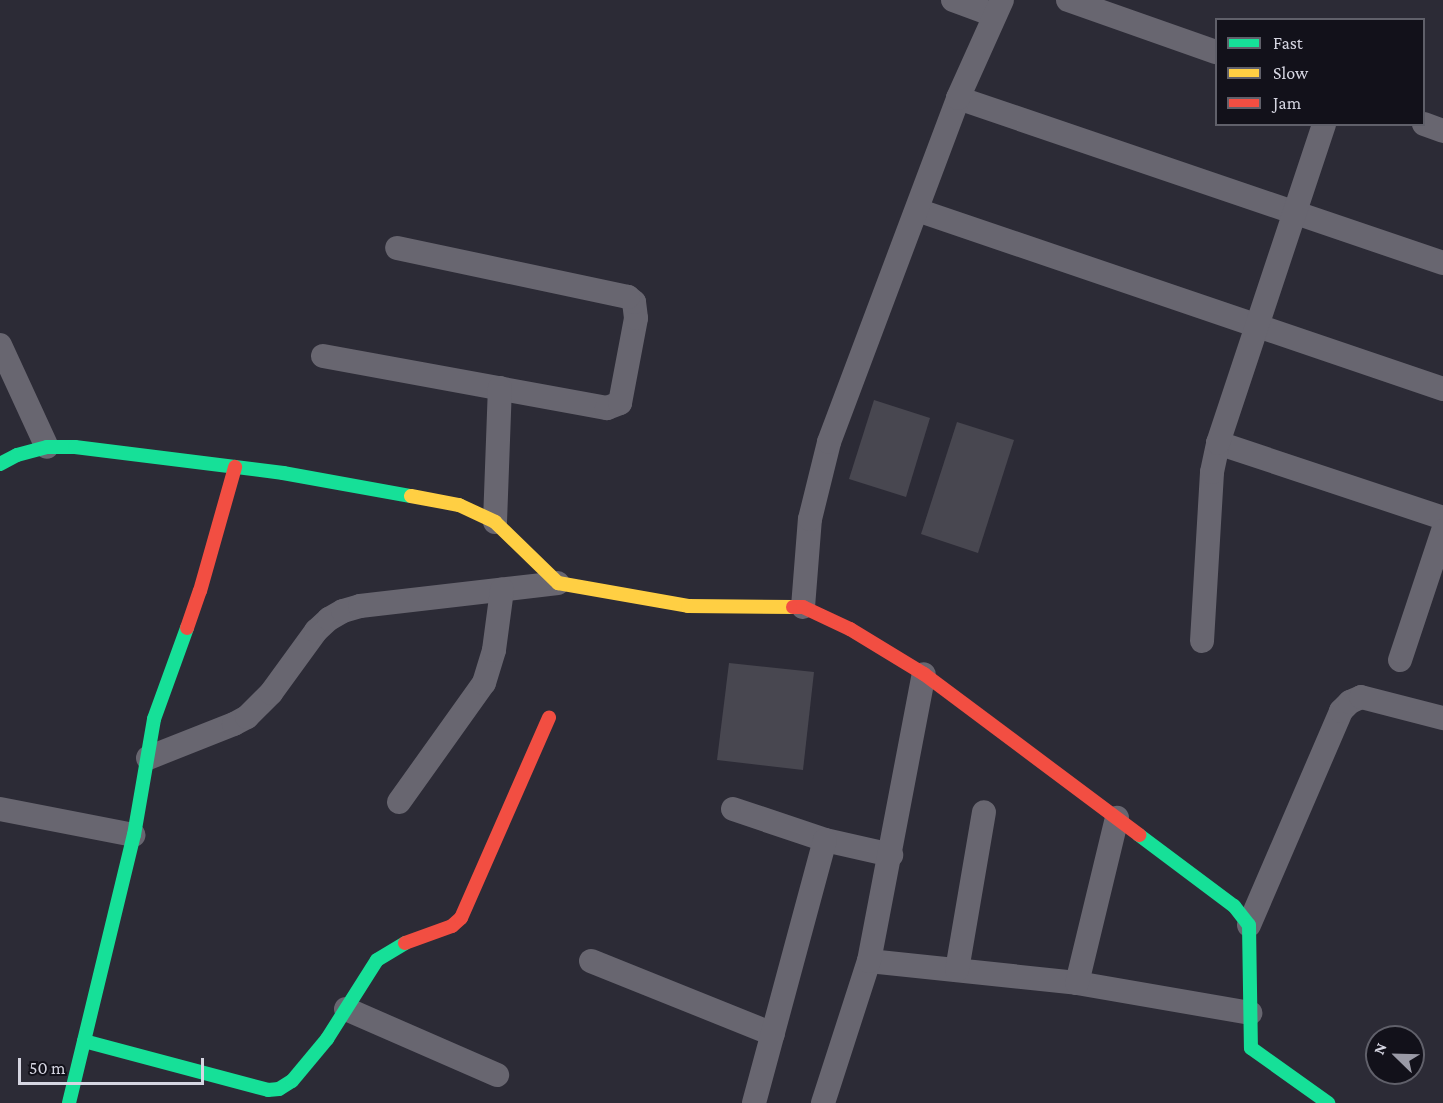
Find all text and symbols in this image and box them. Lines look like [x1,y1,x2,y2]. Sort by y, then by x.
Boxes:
legend [1215,18,1425,126]
text: Fast [1273,33,1303,53]
text: Slow [1273,63,1308,83]
text: Jam [1273,93,1301,113]
north arrow [1365,1025,1425,1085]
text: N [1370,1040,1390,1057]
scale bar [21,1046,207,1084]
text: 50 m [29,1058,66,1078]

